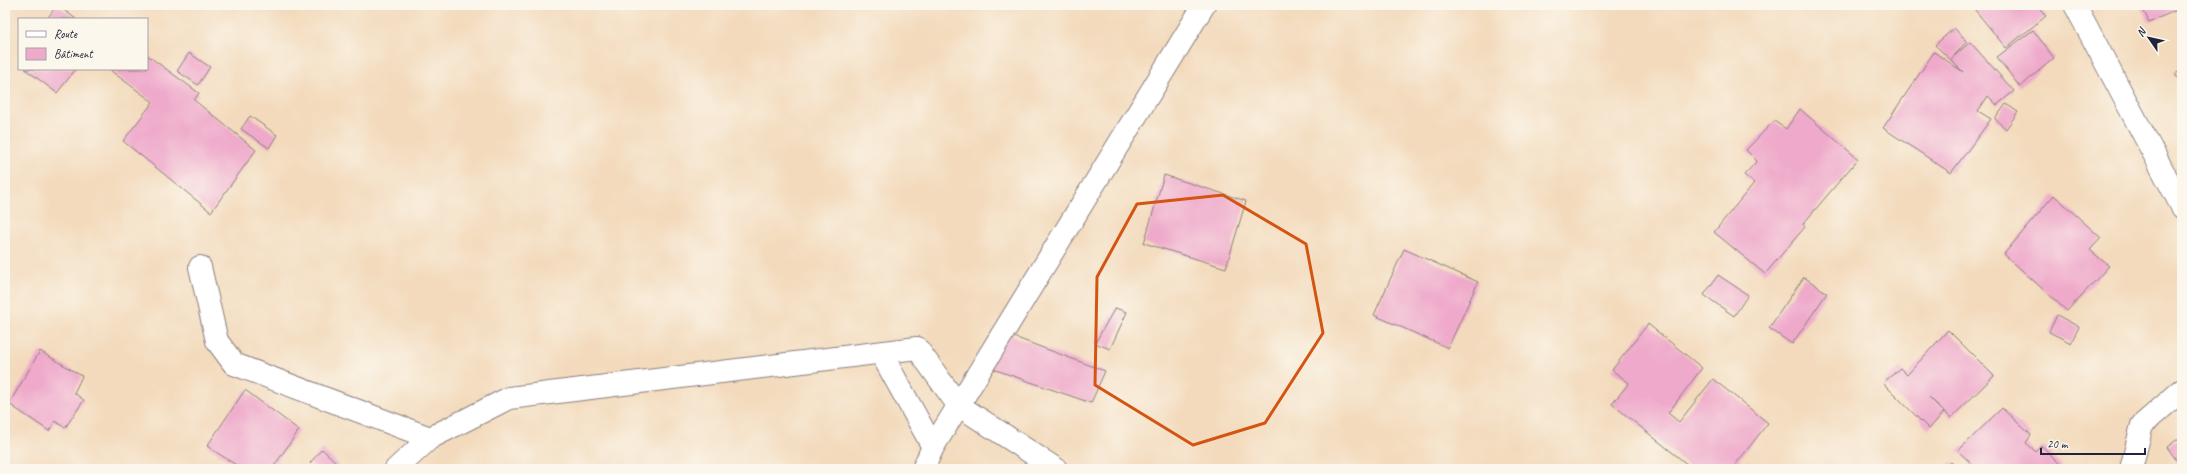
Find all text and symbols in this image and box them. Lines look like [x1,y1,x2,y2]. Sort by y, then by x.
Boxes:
legend [18,18,148,70]
north arrow [2129,18,2169,58]
text: N [2133,24,2150,39]
text: Route [54,26,78,42]
text: Bâtiment [54,46,93,62]
scale bar [2041,430,2145,456]
text: 20 m [2047,436,2069,452]

